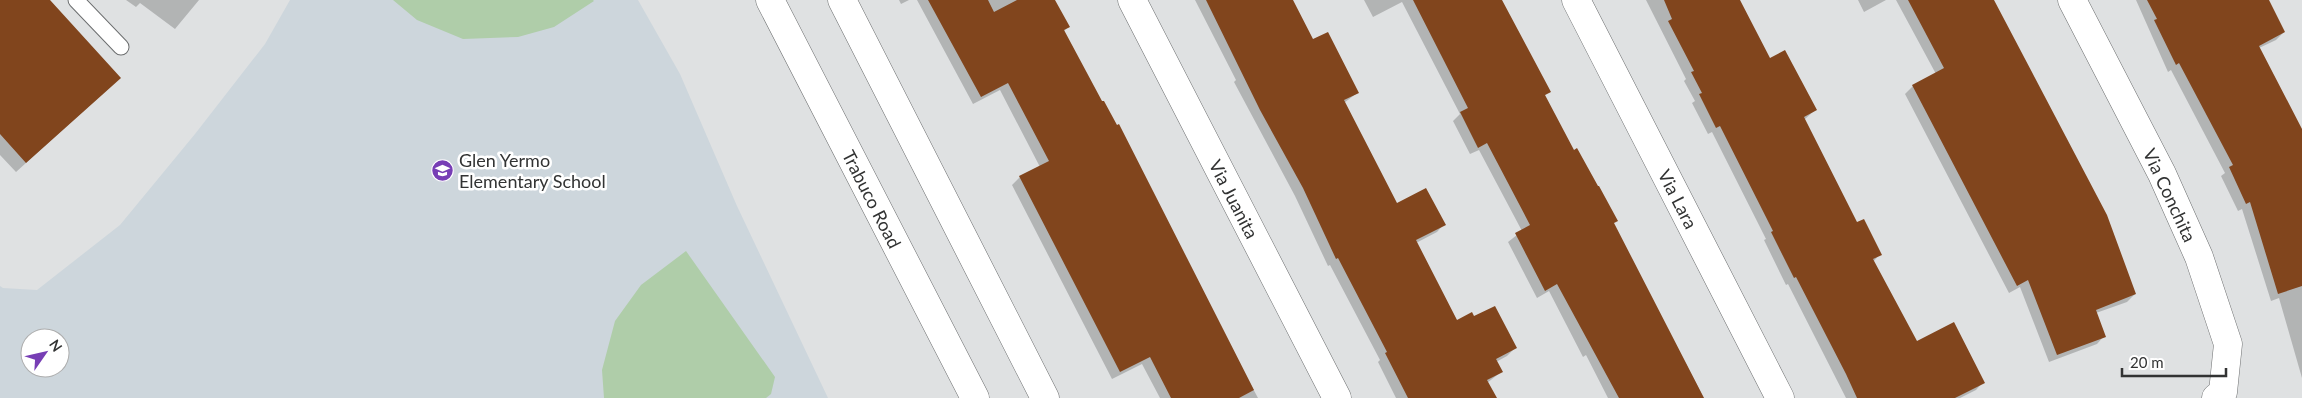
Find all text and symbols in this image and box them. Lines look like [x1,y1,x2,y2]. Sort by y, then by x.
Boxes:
street label: Via Conchita [2139,145,2201,245]
street label: Trabuco Road [838,146,906,252]
place label: Glen Yermo Elementary School [459,149,606,192]
street label: Via Juanita [1205,156,1263,242]
school or university icon: Glen Yermo Elementary School [431,158,455,182]
street label: Via Lara [1654,166,1702,232]
north arrow [20,328,70,378]
text: N [46,336,66,355]
scale bar [2122,346,2226,378]
text: 20 m [2130,353,2164,371]

